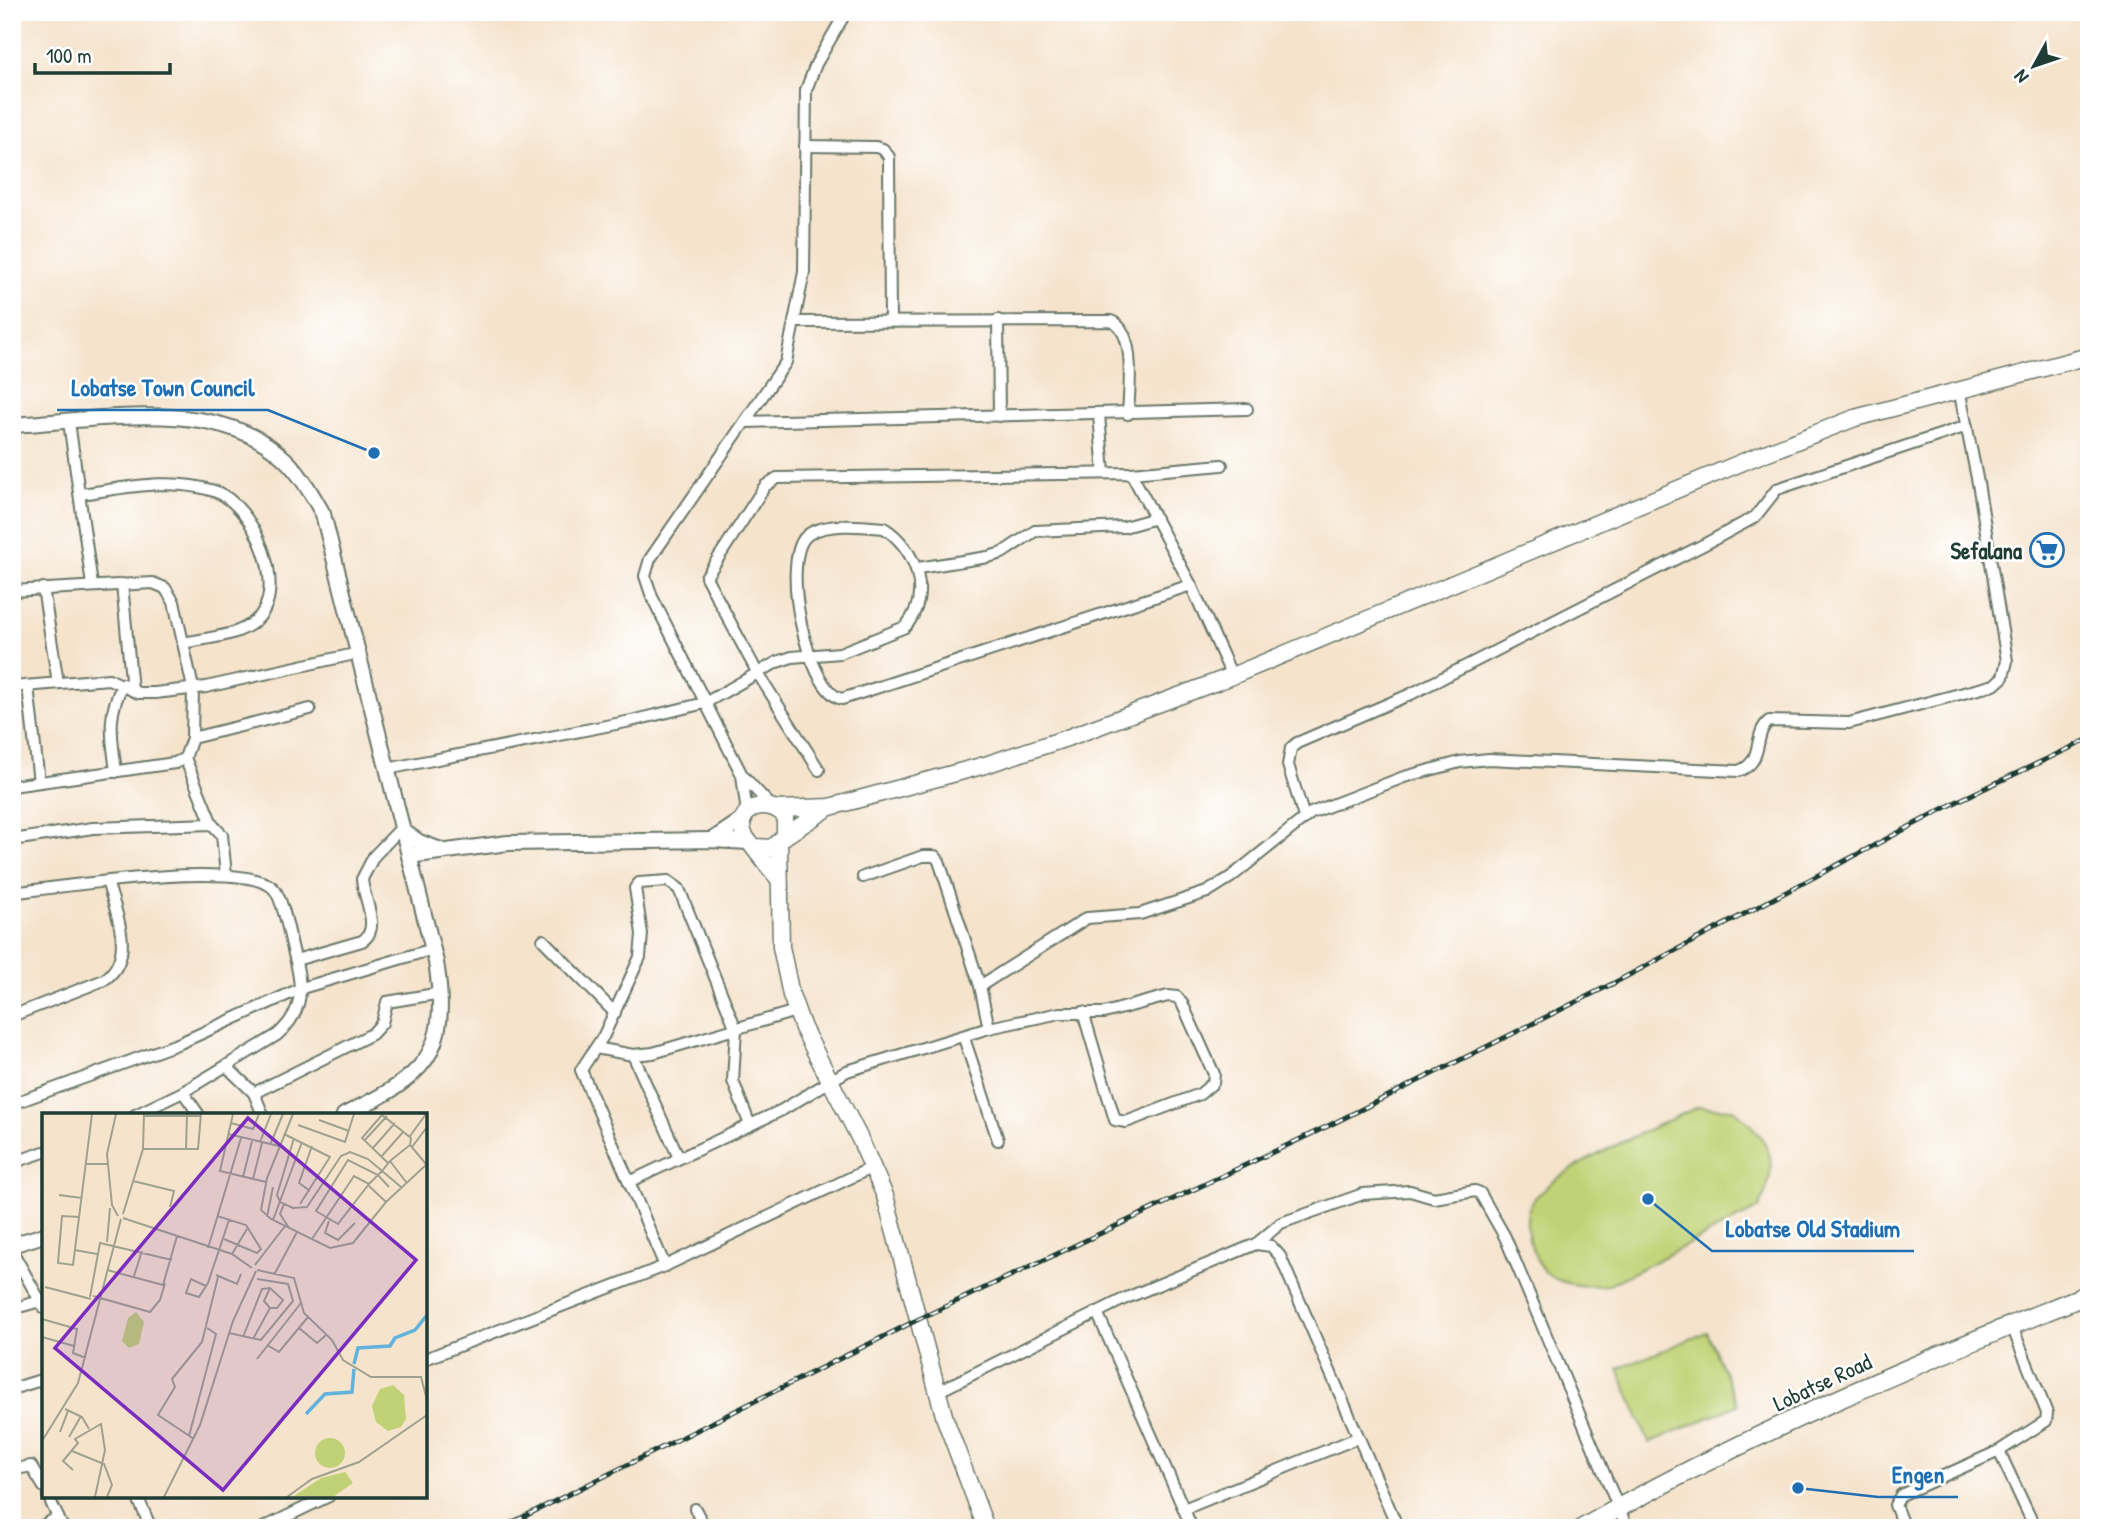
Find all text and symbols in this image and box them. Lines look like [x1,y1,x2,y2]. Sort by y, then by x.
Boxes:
scale bar [35,32,170,76]
north arrow [2000,32,2070,102]
text: 100 m [46,41,92,70]
text: N [2008,65,2034,89]
callout: Lobatse Town Council [57,365,268,410]
text: Lobatse Town Council [71,371,255,403]
supermarket icon: Sefalana [2028,531,2066,569]
place label: Sefalana [1950,535,2022,566]
inset map [42,1113,427,1498]
callout: Lobatse Old Stadium [1712,1206,1914,1251]
text: Lobatse Old Stadium [1726,1212,1900,1244]
street label: Lobatse Road [1768,1346,1876,1418]
callout: Engen [1878,1452,1958,1497]
text: Engen [1892,1458,1944,1491]

